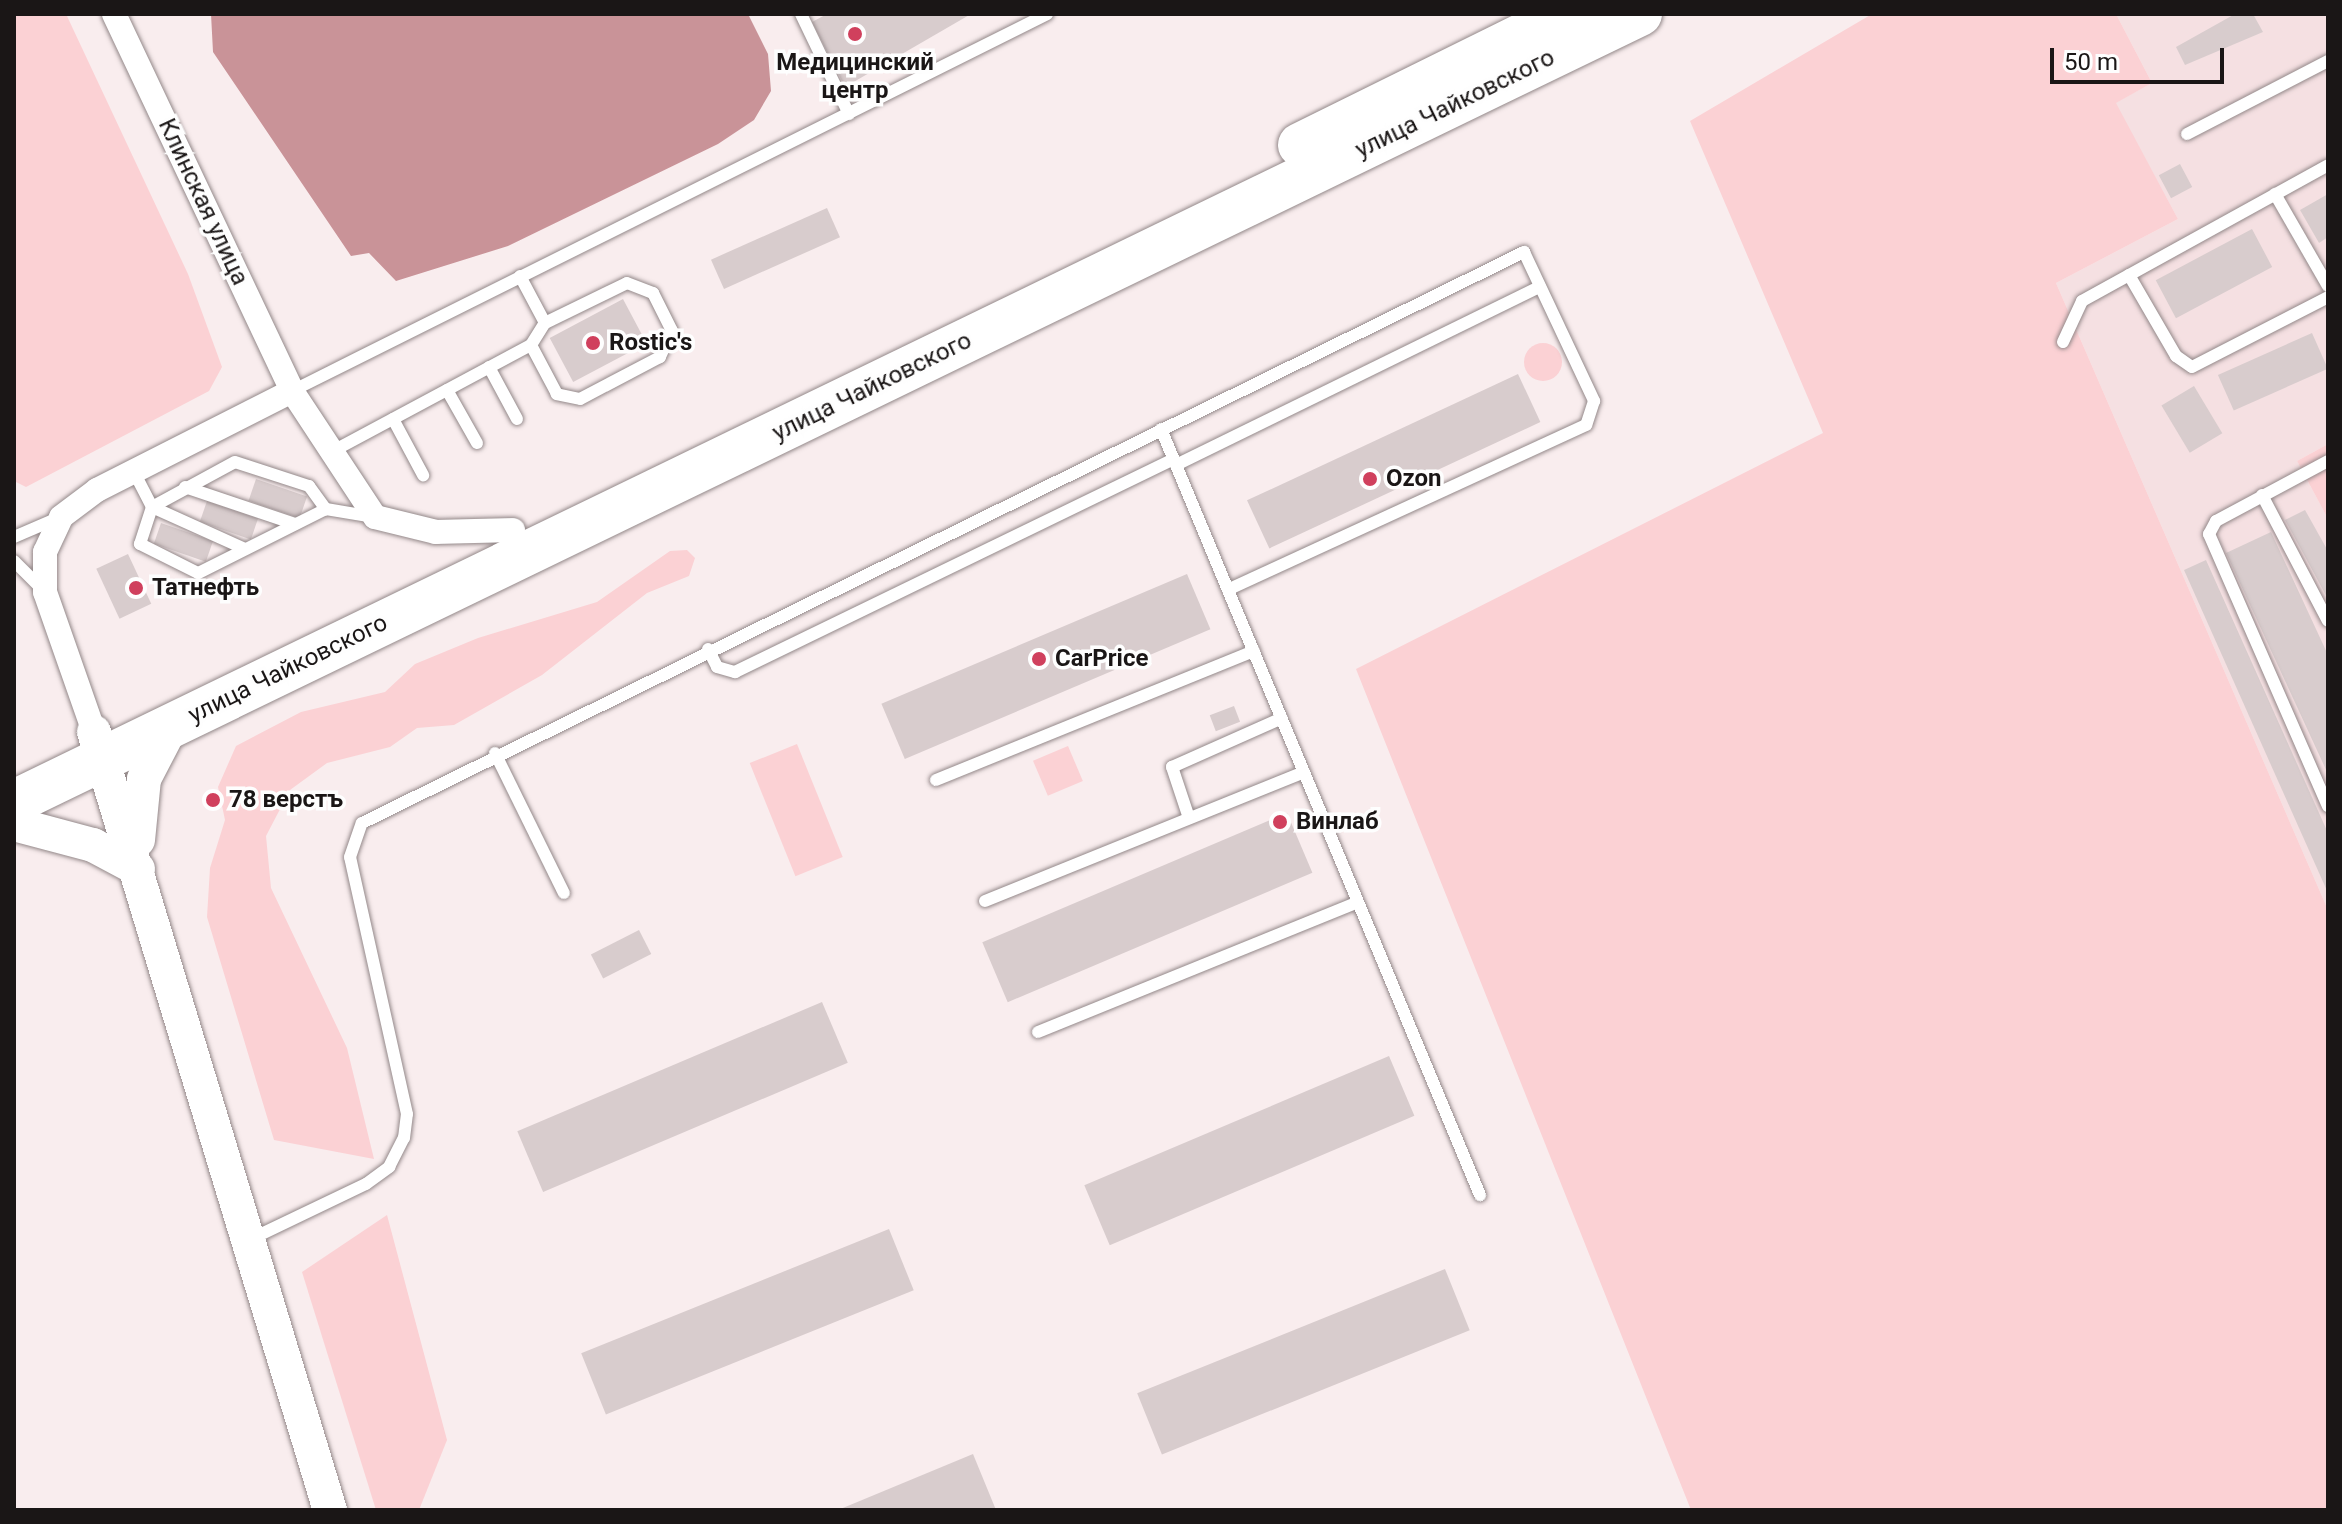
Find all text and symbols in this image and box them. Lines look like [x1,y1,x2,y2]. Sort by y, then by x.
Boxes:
marker: Медицинский центр [844,23,866,45]
scale bar [2054,32,2228,82]
street label: улица Чайковского [1351,43,1559,165]
text: 50 m [2064,48,2118,76]
place label: Медицинский центр [776,49,934,105]
street label: Клинская улица [152,114,254,290]
street label: улица Чайковского [768,326,976,448]
place label: Rostic's [609,329,692,357]
marker: Rostic's [584,334,602,352]
place label: Ozon [1386,465,1442,493]
marker: Ozon [1361,470,1379,488]
place label: Татнефть [152,574,259,602]
marker: Татнефть [127,579,145,597]
street label: улица Чайковского [184,608,392,730]
place label: CarPrice [1055,645,1148,673]
marker: CarPrice [1030,650,1048,668]
place label: 78 верстъ [229,786,343,814]
marker: 78 верстъ [204,791,222,809]
place label: Винлаб [1296,808,1379,836]
marker: Винлаб [1271,813,1289,831]

